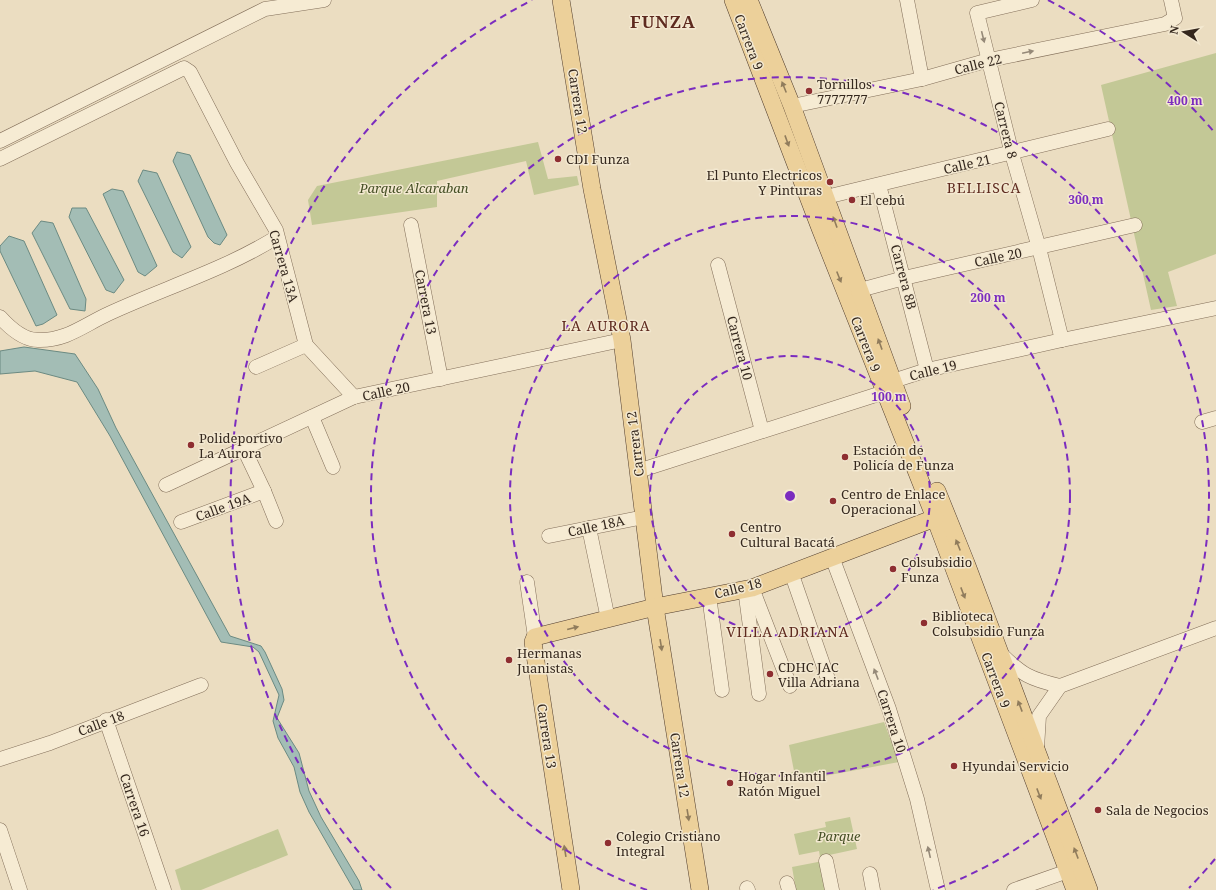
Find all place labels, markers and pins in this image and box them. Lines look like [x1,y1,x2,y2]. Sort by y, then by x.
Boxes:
place label: Tornillos 7777777 [817,75,872,108]
marker: Tornillos 7777777 [804,86,814,96]
place label: CDI Funza [566,150,630,168]
marker: CDI Funza [553,154,563,164]
place label: El Punto Electricos Y Pinturas [706,166,822,199]
marker: El Punto Electricos Y Pinturas [825,177,835,187]
place label: El cebú [860,191,905,209]
marker: El cebú [847,195,857,205]
place label: Polideportivo La Aurora [199,429,283,462]
marker: Polideportivo La Aurora [186,440,196,450]
place label: Estación de Policía de Funza [853,441,954,474]
marker: Estación de Policía de Funza [840,452,850,462]
place label: Centro de Enlace Operacional [841,485,945,518]
centre of rings [783,489,797,503]
marker: Centro de Enlace Operacional [828,496,838,506]
place label: Centro Cultural Bacatá [740,518,835,551]
marker: Centro Cultural Bacatá [727,529,737,539]
place label: Colsubsidio Funza [901,553,972,586]
marker: Colsubsidio Funza [888,564,898,574]
place label: Biblioteca Colsubsidio Funza [932,607,1045,640]
marker: Biblioteca Colsubsidio Funza [919,618,929,628]
place label: Hermanas Juanistas [516,644,582,677]
marker: Hermanas Juanistas [504,655,514,665]
place label: CDHC JAC Villa Adriana [778,658,860,691]
marker: CDHC JAC Villa Adriana [765,669,775,679]
place label: Hyundai Servicio [962,757,1069,775]
marker: Hyundai Servicio [949,761,959,771]
place label: Hogar Infantil Ratón Miguel [738,767,826,800]
marker: Hogar Infantil Ratón Miguel [725,778,735,788]
place label: Sala de Negocios [1106,801,1209,819]
marker: Sala de Negocios [1093,805,1103,815]
place label: Colegio Cristiano Integral [616,827,721,860]
marker: Colegio Cristiano Integral [603,838,613,848]

